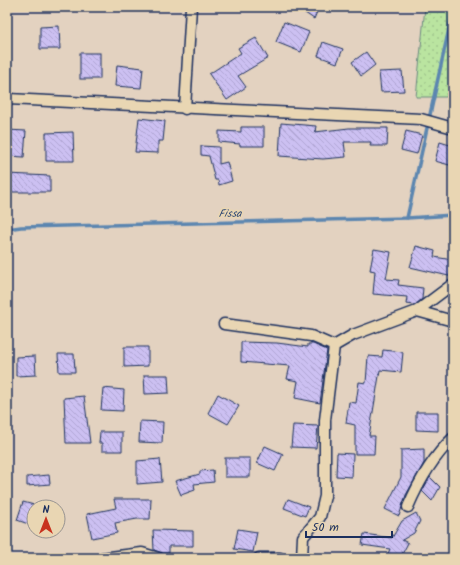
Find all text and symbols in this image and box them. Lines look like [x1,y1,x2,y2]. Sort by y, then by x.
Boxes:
water label: Fissa [218,205,242,223]
north arrow [26,499,66,539]
text: N [43,501,50,519]
scale bar [306,513,392,539]
text: 50 m [312,518,339,537]

